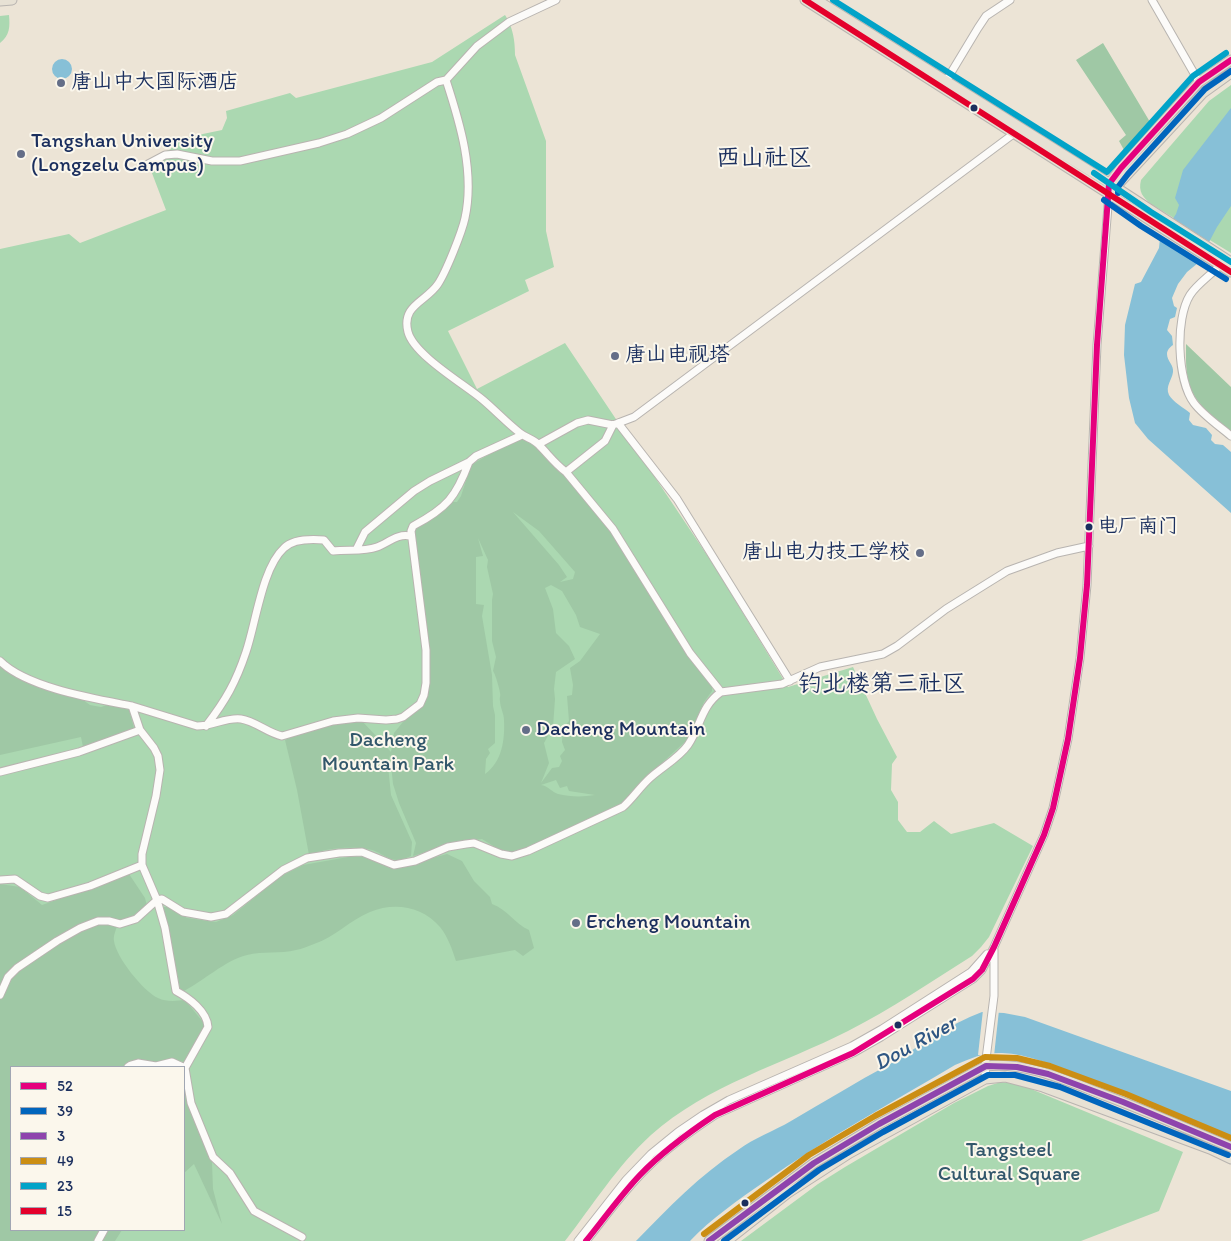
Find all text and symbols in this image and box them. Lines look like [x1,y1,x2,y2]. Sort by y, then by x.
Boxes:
place label: 唐山中大国际酒店 [71,70,239,96]
marker: 唐山中大国际酒店 [55,77,67,89]
unlabelled marker [969,103,979,113]
place label: Tangshan University (Longzelu Campus) [31,129,213,179]
district label: 西山社区 [716,145,812,173]
marker: Tangshan University (Longzelu Campus) [15,148,27,160]
place label: 唐山电视塔 [625,343,730,369]
marker: 唐山电视塔 [609,350,621,362]
place label: 电厂南门 [1098,515,1178,539]
marker: 电厂南门 [1084,522,1094,532]
place label: 唐山电力技工学校 [742,540,910,566]
marker: 唐山电力技工学校 [914,547,926,559]
district label: 钓北楼第三社区 [798,671,966,699]
place label: Dacheng Mountain [536,717,705,743]
marker: Dacheng Mountain [520,724,532,736]
park label: Dacheng Mountain Park [322,728,454,778]
place label: Ercheng Mountain [586,910,750,936]
marker: Ercheng Mountain [570,917,582,929]
water label: Dou River [870,1010,962,1078]
unlabelled marker [893,1020,903,1030]
legend [10,1066,185,1231]
text: 52 [57,1077,73,1095]
text: 39 [57,1102,73,1120]
text: 3 [57,1127,65,1145]
park label: Tangsteel Cultural Square [938,1138,1080,1188]
text: 49 [57,1152,74,1170]
text: 23 [57,1177,73,1195]
unlabelled marker [740,1198,750,1208]
text: 15 [57,1202,72,1220]

